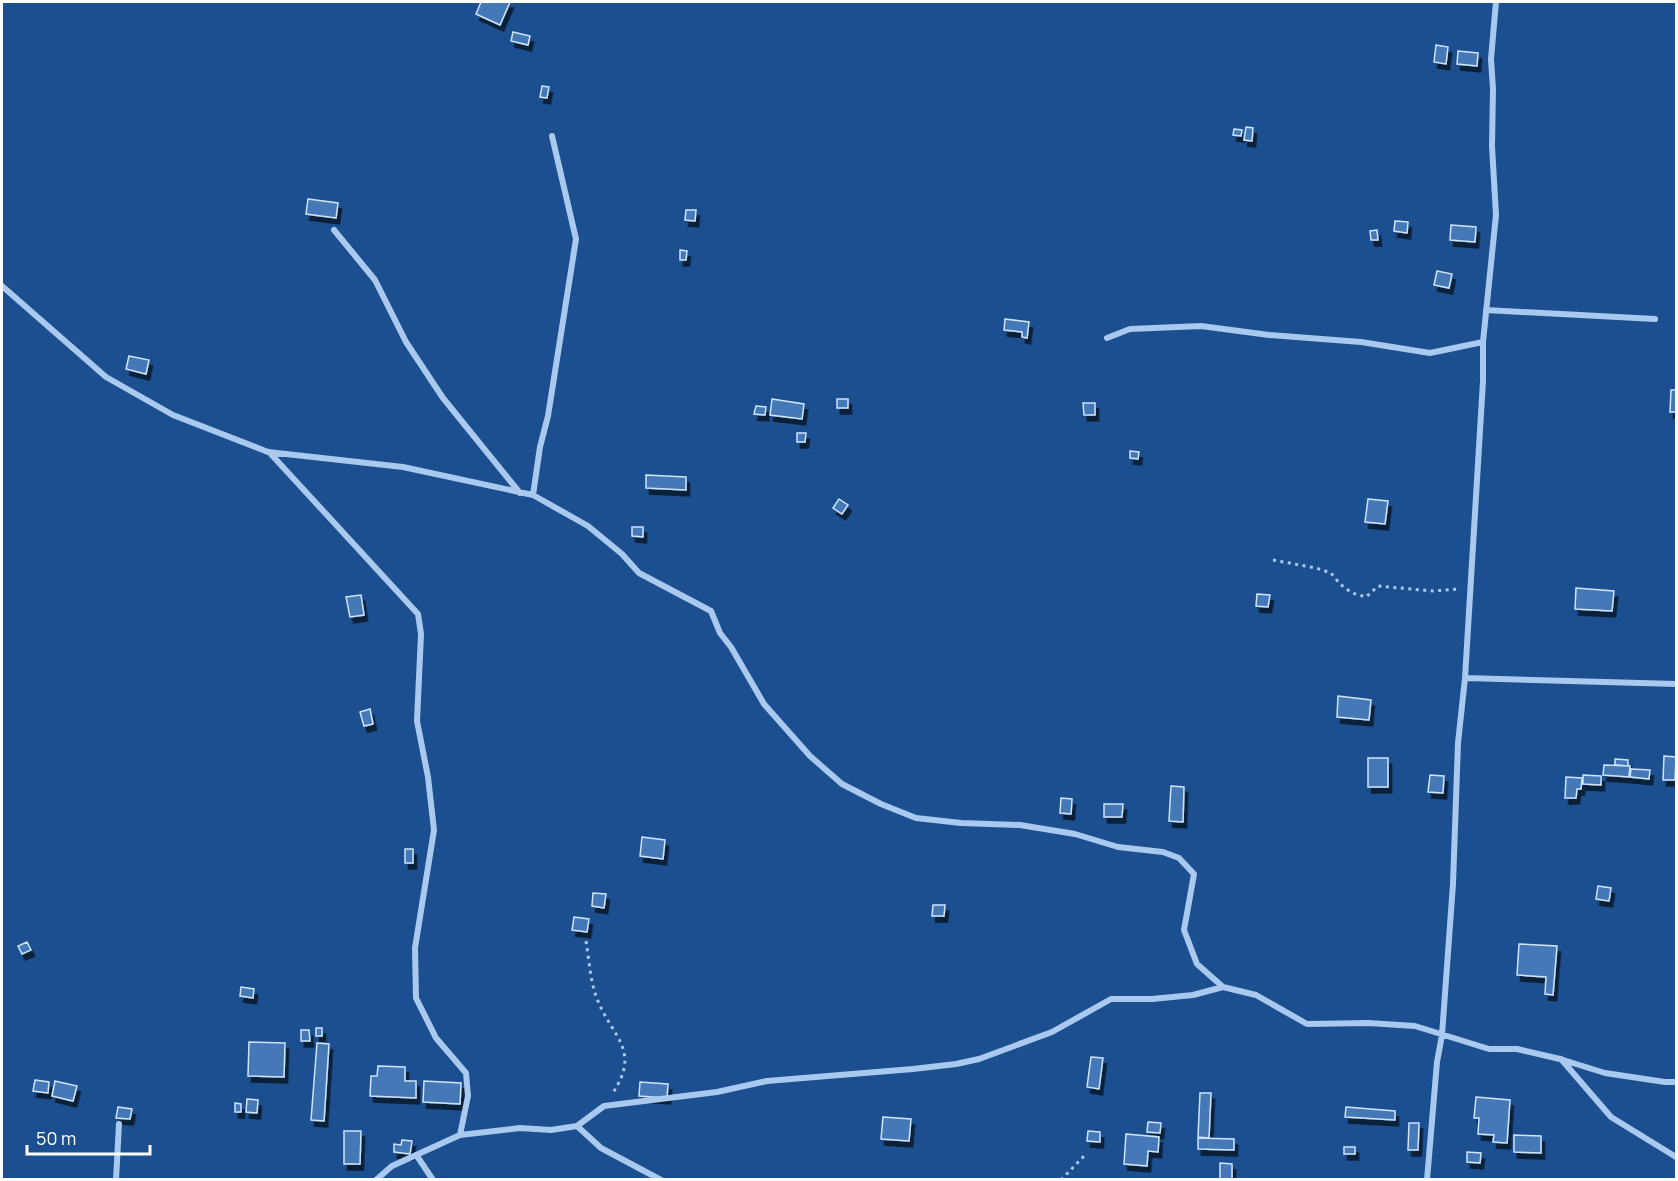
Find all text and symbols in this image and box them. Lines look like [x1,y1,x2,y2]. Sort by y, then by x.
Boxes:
scale bar [27,1118,150,1156]
text: 50 m [36,1126,76,1150]

